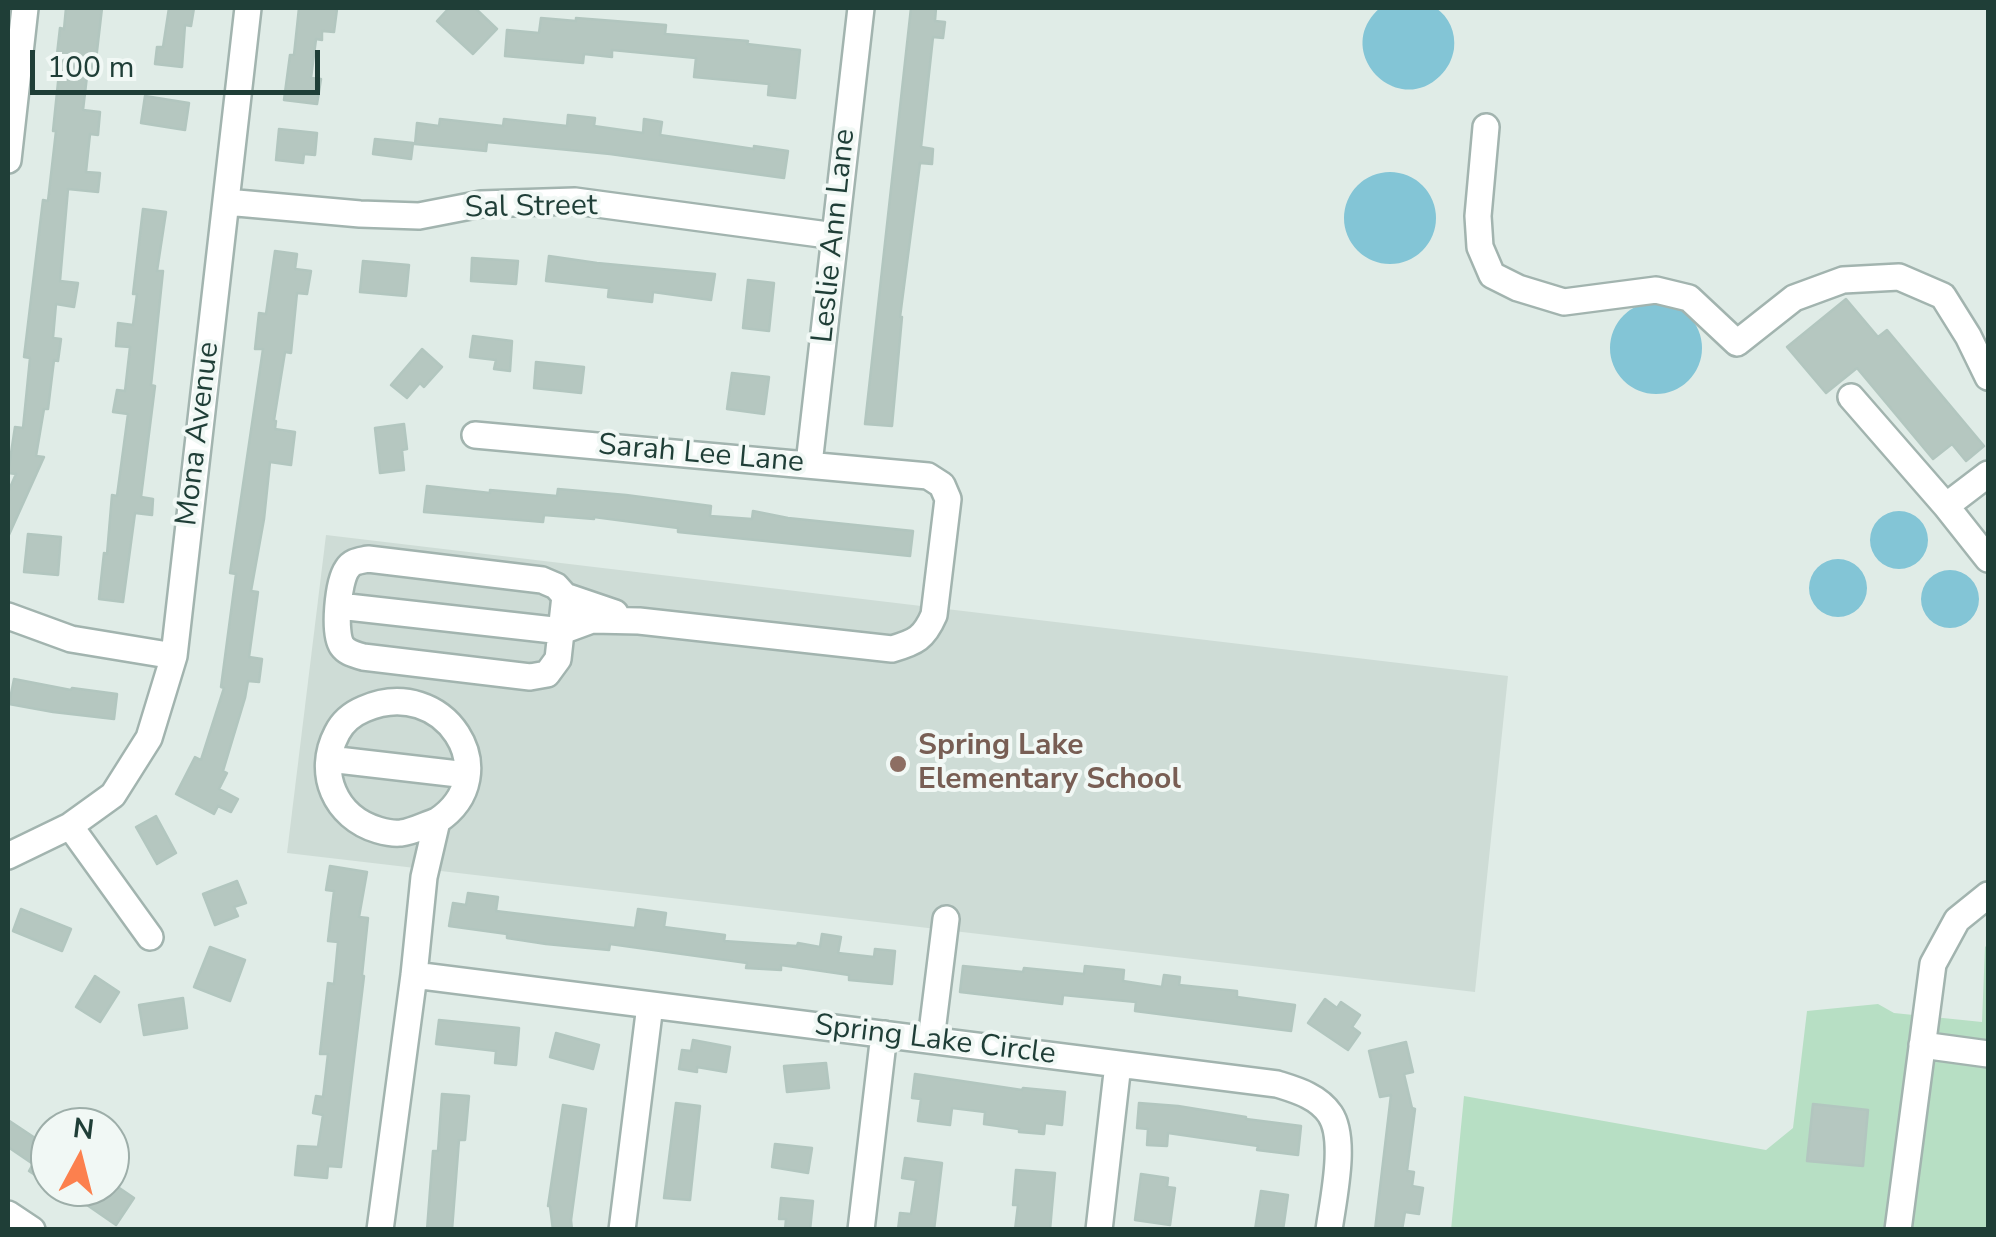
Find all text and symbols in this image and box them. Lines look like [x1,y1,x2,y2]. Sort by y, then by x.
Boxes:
scale bar [35,30,325,92]
text: 100 m [47,47,134,88]
street label: Leslie Ann Lane [806,127,864,345]
street label: Sal Street [464,189,598,227]
street label: Mona Avenue [170,340,228,528]
street label: Sarah Lee Lane [597,428,805,482]
place label: Spring Lake Elementary School [918,729,1181,800]
marker: Spring Lake Elementary School [887,753,909,775]
street label: Spring Lake Circle [812,1008,1058,1074]
north arrow [30,1107,130,1207]
text: N [71,1109,96,1149]

